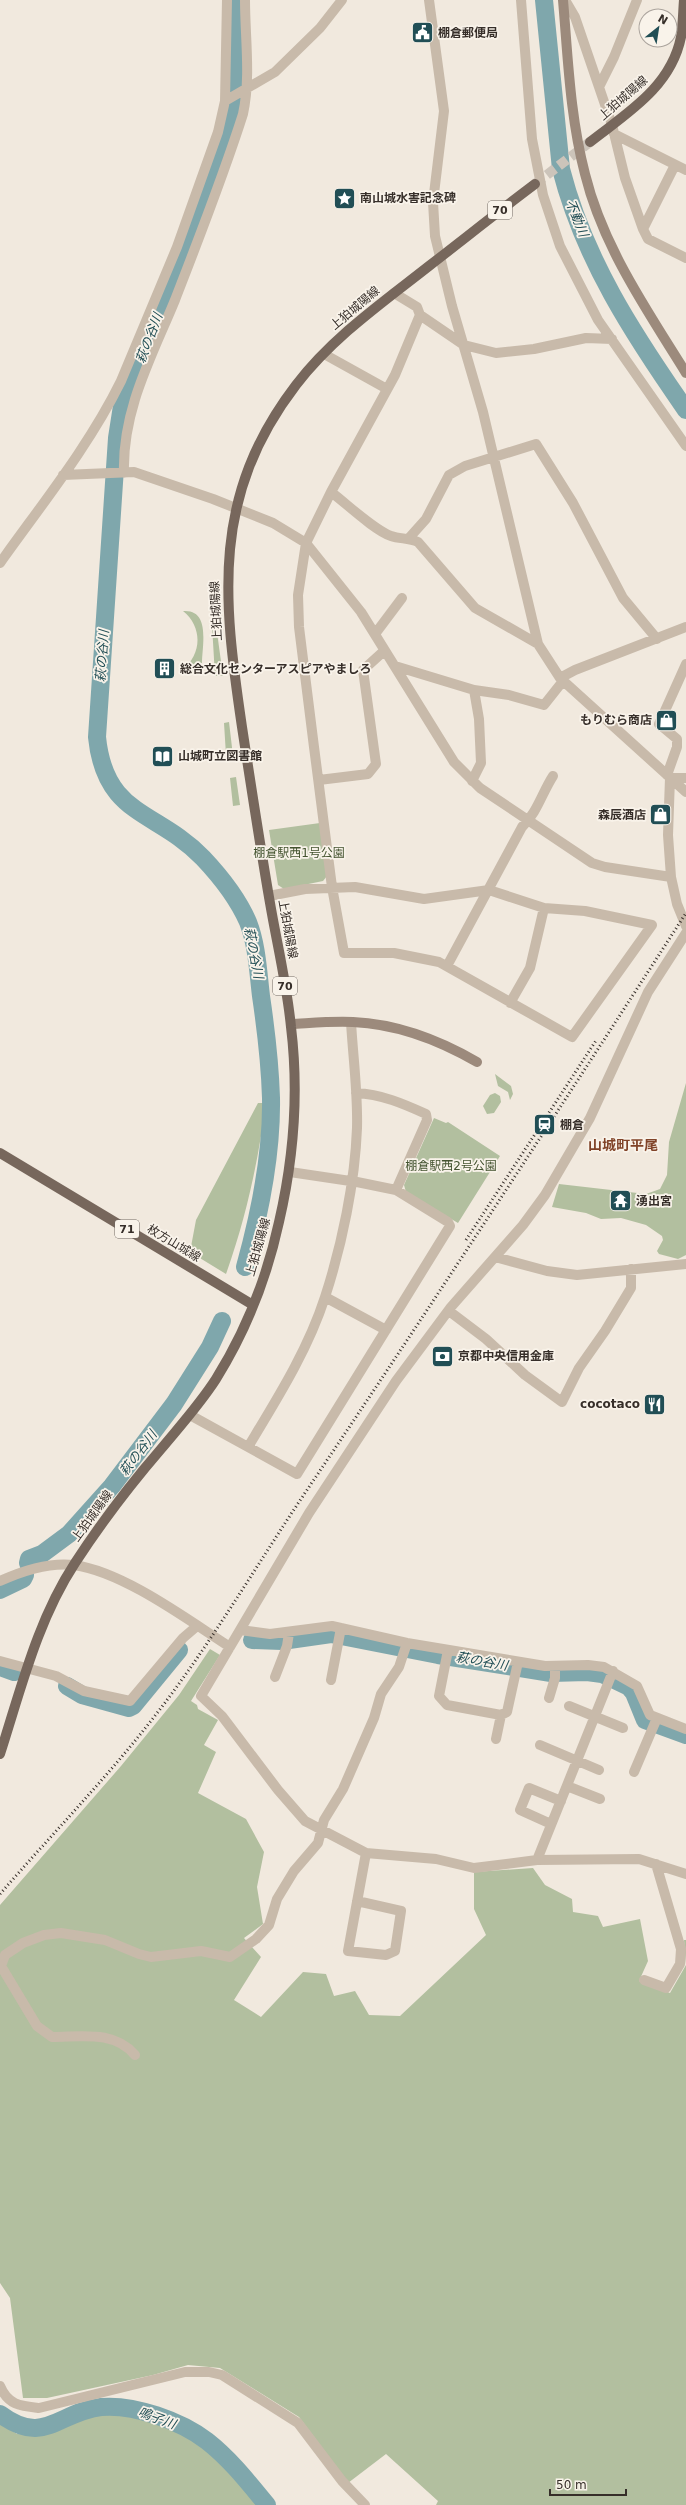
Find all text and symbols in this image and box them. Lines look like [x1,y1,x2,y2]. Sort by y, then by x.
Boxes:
north arrow [638,8,678,48]
text: N [656,12,670,28]
public building icon: 棚倉郵便局 [409,20,435,46]
place label: 棚倉郵便局 [438,26,498,40]
street label: 上狛城陽線 [596,73,650,123]
place icon: 南山城水害記念碑 [332,185,358,211]
place label: 南山城水害記念碑 [360,191,456,205]
water label: 不動川 [563,197,592,241]
road number: 70 [488,201,512,219]
street label: 上狛城陽線 [328,283,382,333]
water label: 萩の谷川 [133,309,166,365]
street label: 上狛城陽線 [207,581,225,641]
water label: 萩の谷川 [93,628,111,682]
building icon: 総合文化センターアスピアやましろ [151,656,177,682]
place label: 総合文化センターアスピアやましろ [180,662,372,676]
shop icon: もりむら商店 [654,707,680,733]
place label: もりむら商店 [580,713,652,727]
library icon: 山城町立図書館 [150,743,176,769]
place label: 山城町立図書館 [178,749,262,763]
shop icon: 森辰酒店 [648,802,674,828]
place label: 森辰酒店 [598,808,646,822]
park label: 棚倉駅西1号公園 [253,846,345,860]
street label: 上狛城陽線 [276,898,300,960]
water label: 萩の谷川 [242,926,267,982]
road number: 70 [273,977,297,995]
station icon: 棚倉 [532,1112,558,1138]
place label: 棚倉 [560,1118,584,1132]
district label: 山城町平尾 [588,1137,658,1153]
park label: 棚倉駅西2号公園 [405,1159,497,1173]
temple icon: 湧出宮 [607,1188,633,1214]
place label: 湧出宮 [636,1194,672,1208]
street label: 上狛城陽線 [243,1216,273,1278]
road number: 71 [115,1220,139,1238]
street label: 枚方山城線 [145,1222,203,1264]
bank icon: 京都中央信用金庫 [430,1343,456,1369]
place label: 京都中央信用金庫 [458,1349,554,1363]
restaurant icon: cocotaco [642,1391,668,1417]
place label: cocotaco [580,1397,640,1411]
water label: 萩の谷川 [116,1426,161,1478]
street label: 上狛城陽線 [69,1488,115,1544]
water label: 萩の谷川 [455,1649,511,1673]
water label: 鳴子川 [136,2404,180,2432]
scale bar [550,2471,626,2497]
text: 50 m [556,2478,587,2492]

